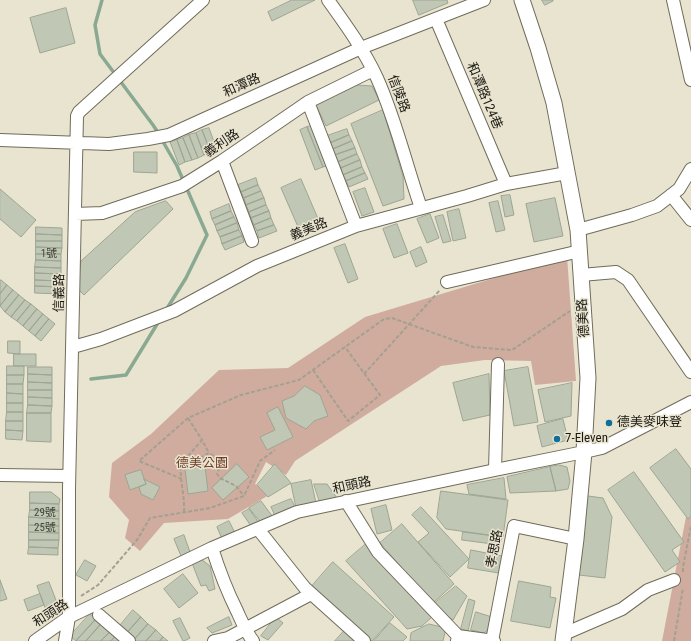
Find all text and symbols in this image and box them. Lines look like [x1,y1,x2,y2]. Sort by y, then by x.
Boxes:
street label: 和潭路124巷 [463,60,505,132]
street label: 和潭路 [221,71,263,101]
street label: 信陵路 [384,73,412,115]
street label: 義利路 [201,127,243,161]
street label: 義美路 [288,215,330,245]
house number: 1號 [41,247,57,261]
street label: 信義路 [52,273,68,313]
street label: 德美路 [575,298,593,338]
place label: 德美麥味登 [617,415,682,431]
marker: 德美麥味登 [604,418,614,428]
place label: 7-Eleven [565,431,608,447]
marker: 7-Eleven [552,434,562,444]
park label: 德美公園 [176,456,228,472]
street label: 和頭路 [331,474,373,498]
house number: 29號 [34,506,56,520]
house number: 25號 [34,521,56,535]
street label: 孝思路 [484,528,506,570]
street label: 和頭路 [30,597,72,631]

